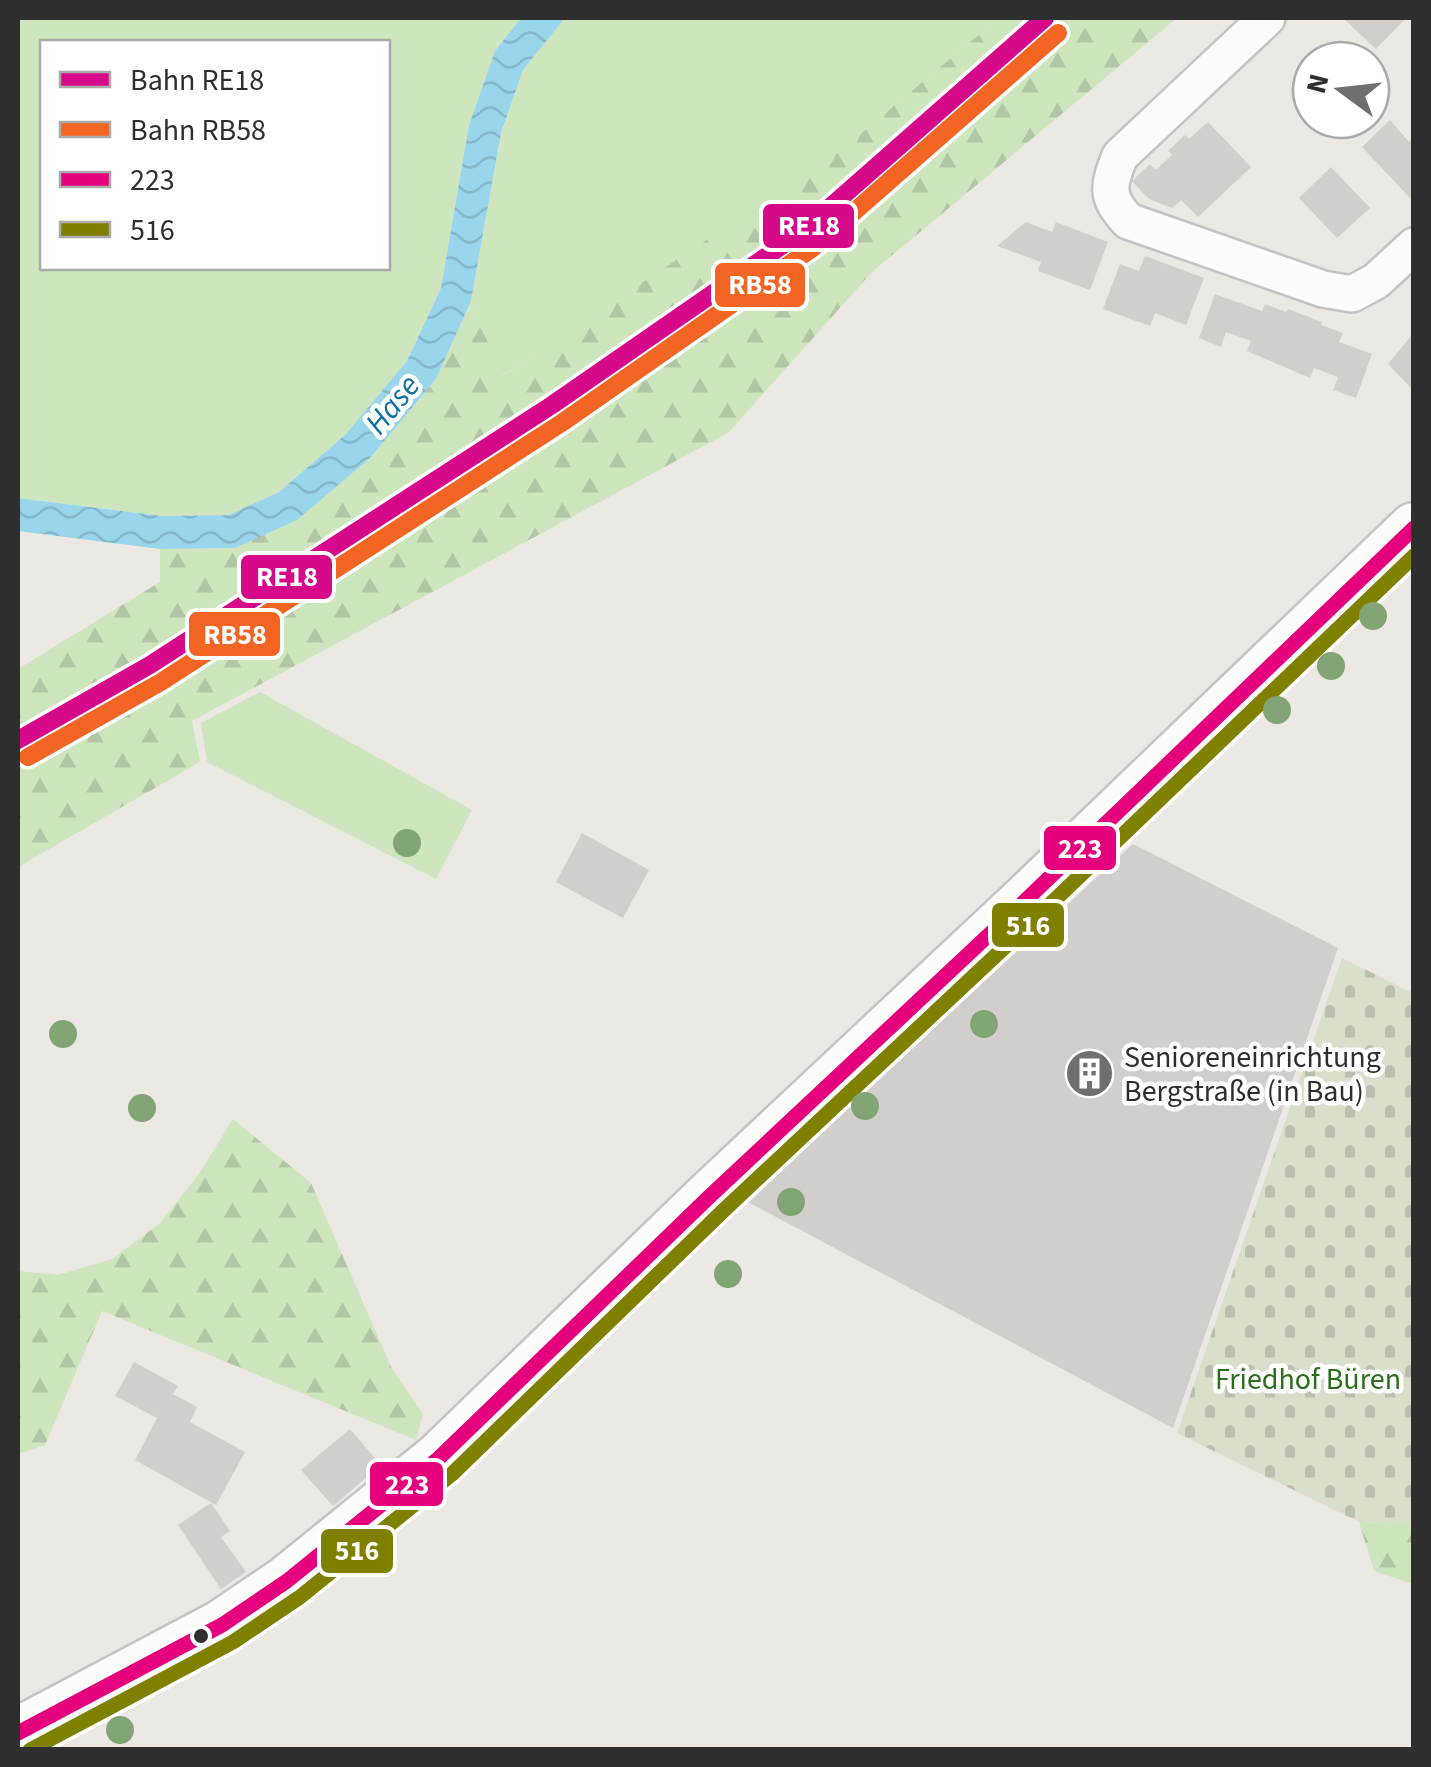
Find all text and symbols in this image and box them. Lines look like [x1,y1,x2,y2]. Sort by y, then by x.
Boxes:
legend [40,40,390,270]
north arrow [1291,40,1391,140]
text: Bahn RE18 [130,59,264,102]
text: N [1296,70,1340,98]
text: Bahn RB58 [130,109,266,152]
text: 223 [130,159,175,202]
line badge: RE18 [761,202,856,250]
text: RE18 [778,206,840,246]
text: 516 [130,209,175,252]
line badge: RB58 [713,261,807,309]
text: RB58 [728,265,792,305]
water label: Hase [354,365,431,444]
line badge: RE18 [239,553,334,601]
text: RE18 [256,557,318,597]
line badge: RB58 [187,610,282,658]
text: RB58 [203,615,267,655]
line badge: 223 [1042,824,1118,872]
text: 223 [1058,829,1102,869]
line badge: 516 [990,901,1066,949]
text: 516 [1006,906,1050,946]
place label: Senioreneinrichtung Bergstraße (in Bau) [1124,1036,1381,1113]
building icon: Senioreneinrichtung Bergstraße (in Bau) [1063,1048,1115,1100]
park label: Friedhof Büren [1215,1358,1401,1401]
line badge: 223 [368,1460,445,1508]
text: 223 [385,1465,429,1505]
line badge: 516 [319,1527,395,1575]
text: 516 [335,1531,379,1571]
unlabelled marker [191,1626,211,1646]

